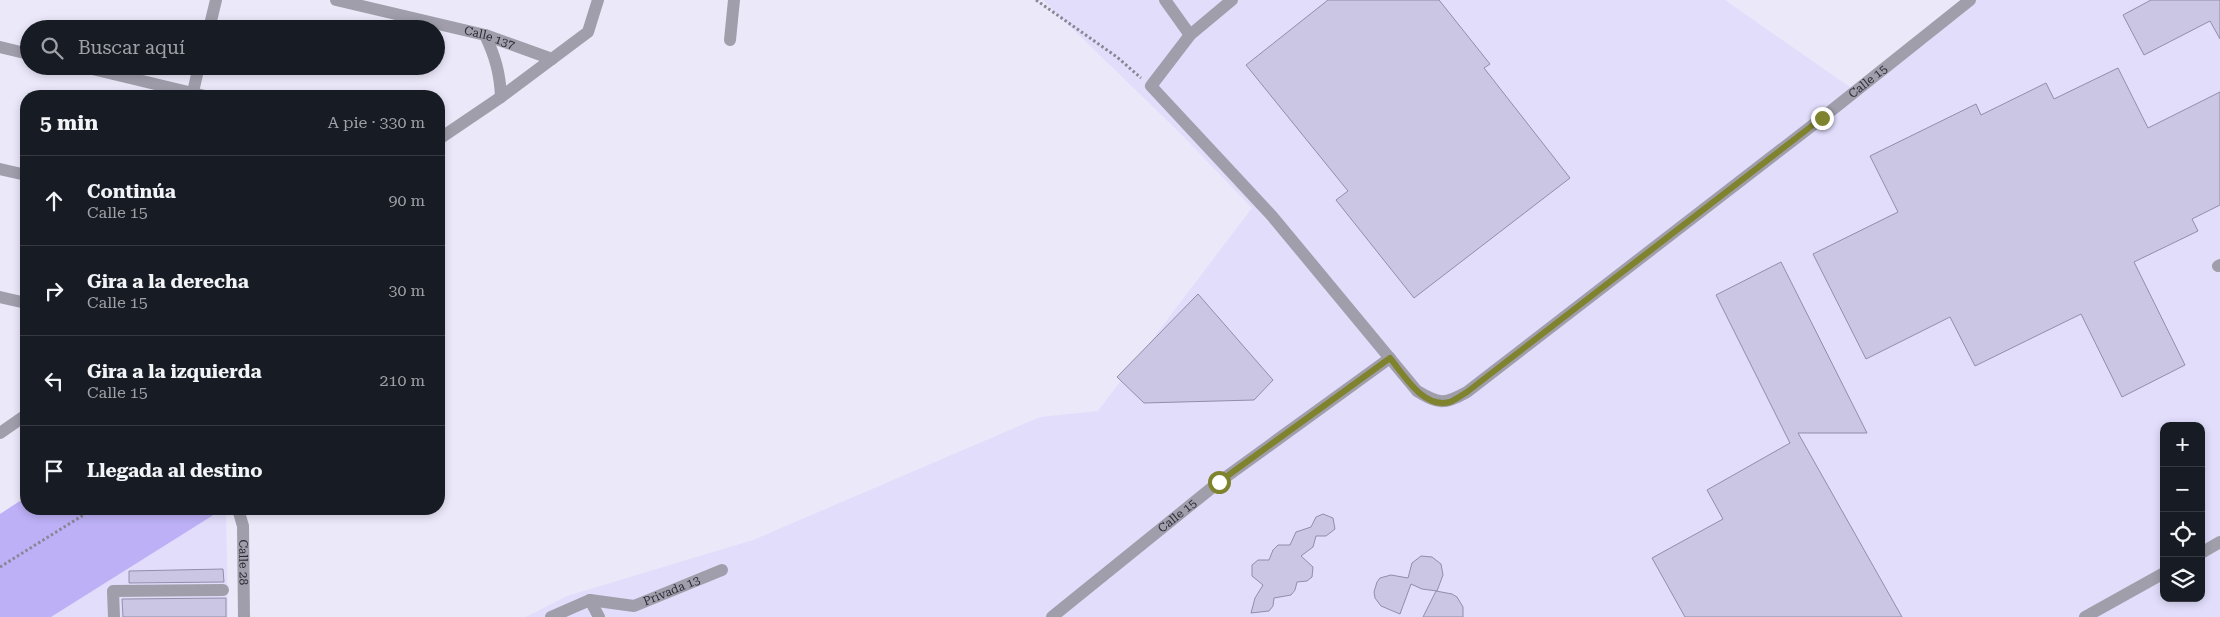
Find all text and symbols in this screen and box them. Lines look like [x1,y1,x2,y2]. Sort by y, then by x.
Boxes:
search box [20,20,445,75]
street label: Calle 137 [463,23,517,52]
icon: search [38,34,66,62]
text: Buscar aquí [78,36,185,59]
street label: Calle 15 [1846,62,1890,101]
route end [1811,107,1834,130]
text: 5 min [40,111,98,135]
text: A pie · 330 m [328,113,425,132]
text: Continúa [87,180,176,203]
icon: ahead [40,187,68,215]
text: 90 m [388,191,425,210]
text: Calle 15 [87,203,148,222]
text: Gira a la derecha [87,270,249,293]
icon: right [40,277,68,305]
text: 30 m [388,281,425,300]
text: Calle 15 [87,293,148,312]
text: Gira a la izquierda [87,360,262,383]
icon: left [40,367,68,395]
text: 210 m [379,371,425,390]
text: Calle 15 [87,383,148,402]
map controls [2160,422,2205,602]
button: + [2160,422,2205,467]
icon: arrive [40,457,68,485]
text: Llegada al destino [87,459,263,482]
button: − [2160,467,2205,512]
route start [1208,471,1231,494]
street label: Calle 15 [1155,496,1200,536]
button: locate [2160,512,2205,557]
street label: Calle 28 [236,539,251,585]
button: layers [2160,557,2205,602]
street label: Privada 13 [641,573,702,609]

